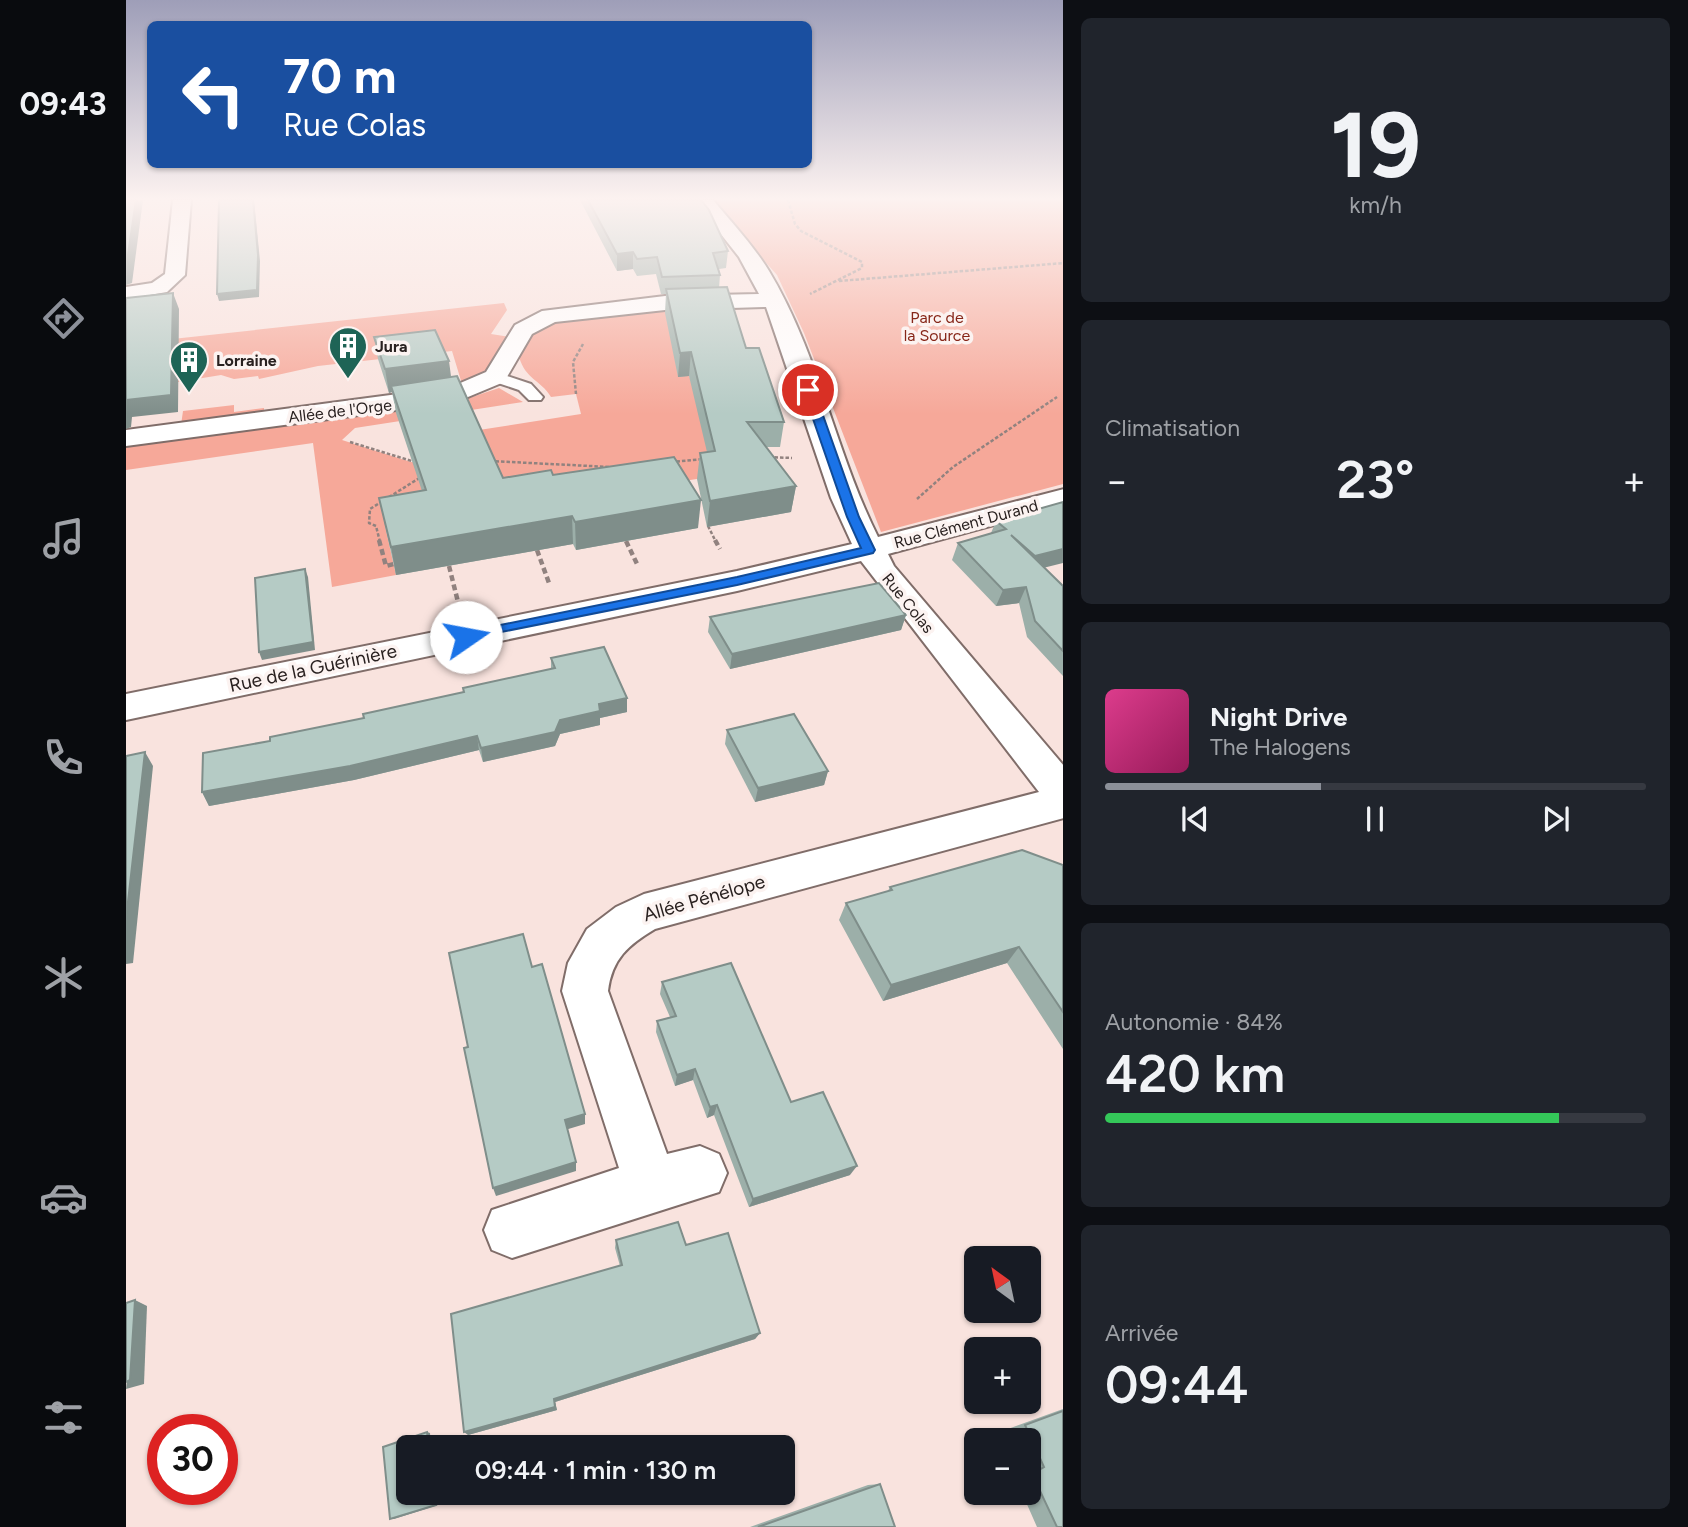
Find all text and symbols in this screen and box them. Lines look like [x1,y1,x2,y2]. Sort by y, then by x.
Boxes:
text: 70 m [283,46,396,105]
icon: left [168,49,259,140]
text: 09:43 [20,85,106,123]
text: 19 [1330,91,1421,200]
text: Rue Colas [283,106,426,144]
text: km/h [1349,191,1402,219]
icon: directions [39,294,88,343]
park label: Parc de la Source [904,308,970,345]
building icon: Jura [327,325,369,380]
place label: Jura [375,337,408,356]
building icon: Lorraine [168,339,210,394]
place label: Lorraine [216,351,277,370]
pin [778,360,838,420]
icon: arrive [789,371,827,409]
street label: Allée de l'Orge [287,395,393,427]
text: Climatisation [1105,414,1240,442]
text: 23° [1337,449,1414,511]
text: − [1105,458,1129,504]
text: + [1622,458,1646,504]
street label: Rue Clément Durand [892,496,1040,552]
icon: music [39,514,88,563]
street label: Rue Colas [878,569,938,637]
position arrow [429,600,503,674]
street label: Rue de la Guérinière [227,639,399,697]
text: Night Drive [1210,701,1347,733]
icon: phone [39,733,88,782]
text: The Halogens [1210,733,1351,761]
icon: previous [1176,800,1214,838]
icon: pause [1356,800,1394,838]
icon: next [1537,800,1575,838]
street label: Allée Pénélope [640,870,768,926]
icon: climate [39,953,88,1002]
text: Autonomie · 84% [1105,1008,1283,1036]
text: 420 km [1105,1043,1285,1105]
icon: car [39,1173,88,1222]
north arrow [964,1246,1041,1323]
map controls [964,1246,1041,1505]
text: Arrivée [1105,1319,1178,1347]
button: + [964,1337,1041,1414]
text: 09:44 [1105,1354,1248,1416]
icon: filters [39,1393,88,1442]
speed limit sign: 30 [147,1414,238,1505]
button: − [964,1428,1041,1505]
text: 09:44 · 1 min · 130 m [475,1454,716,1486]

